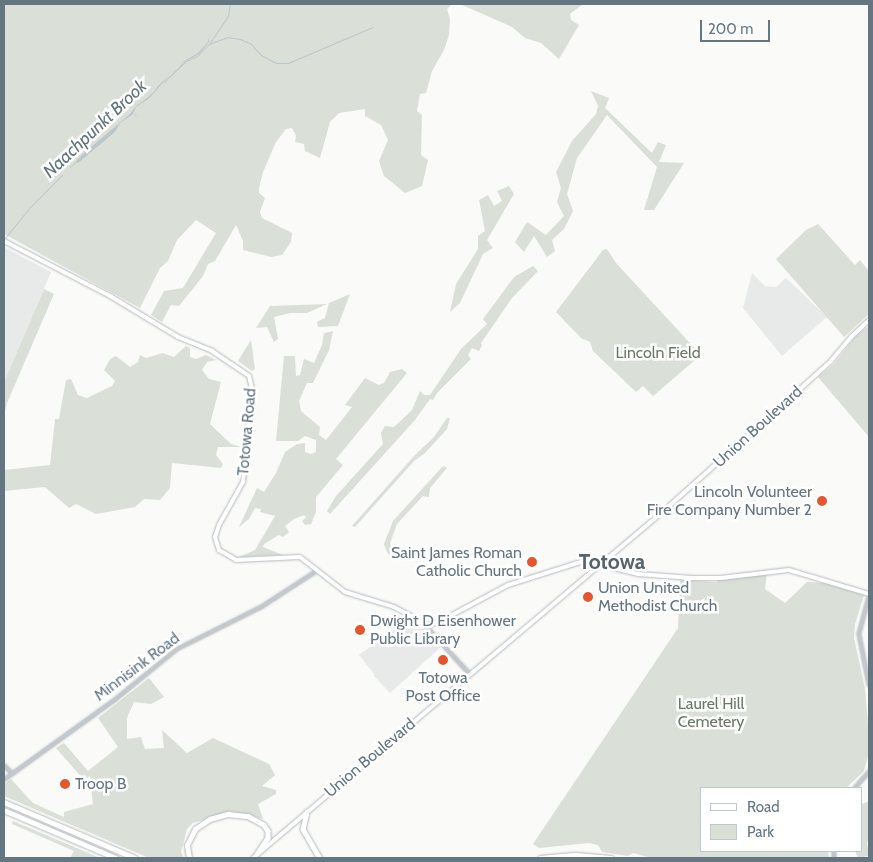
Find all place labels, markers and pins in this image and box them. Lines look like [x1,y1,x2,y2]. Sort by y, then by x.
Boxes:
place label: Lincoln Volunteer Fire Company Number 2 [647,482,812,520]
marker: Lincoln Volunteer Fire Company Number 2 [816,495,828,507]
place label: Saint James Roman Catholic Church [391,543,522,581]
marker: Saint James Roman Catholic Church [526,556,538,568]
place label: Union United Methodist Church [598,578,717,616]
marker: Union United Methodist Church [582,591,594,603]
place label: Dwight D Eisenhower Public Library [370,611,516,649]
marker: Dwight D Eisenhower Public Library [354,624,366,636]
marker: Totowa Post Office [437,654,449,666]
place label: Totowa Post Office [406,668,480,706]
place label: Troop B [75,774,127,794]
marker: Troop B [59,778,71,790]

